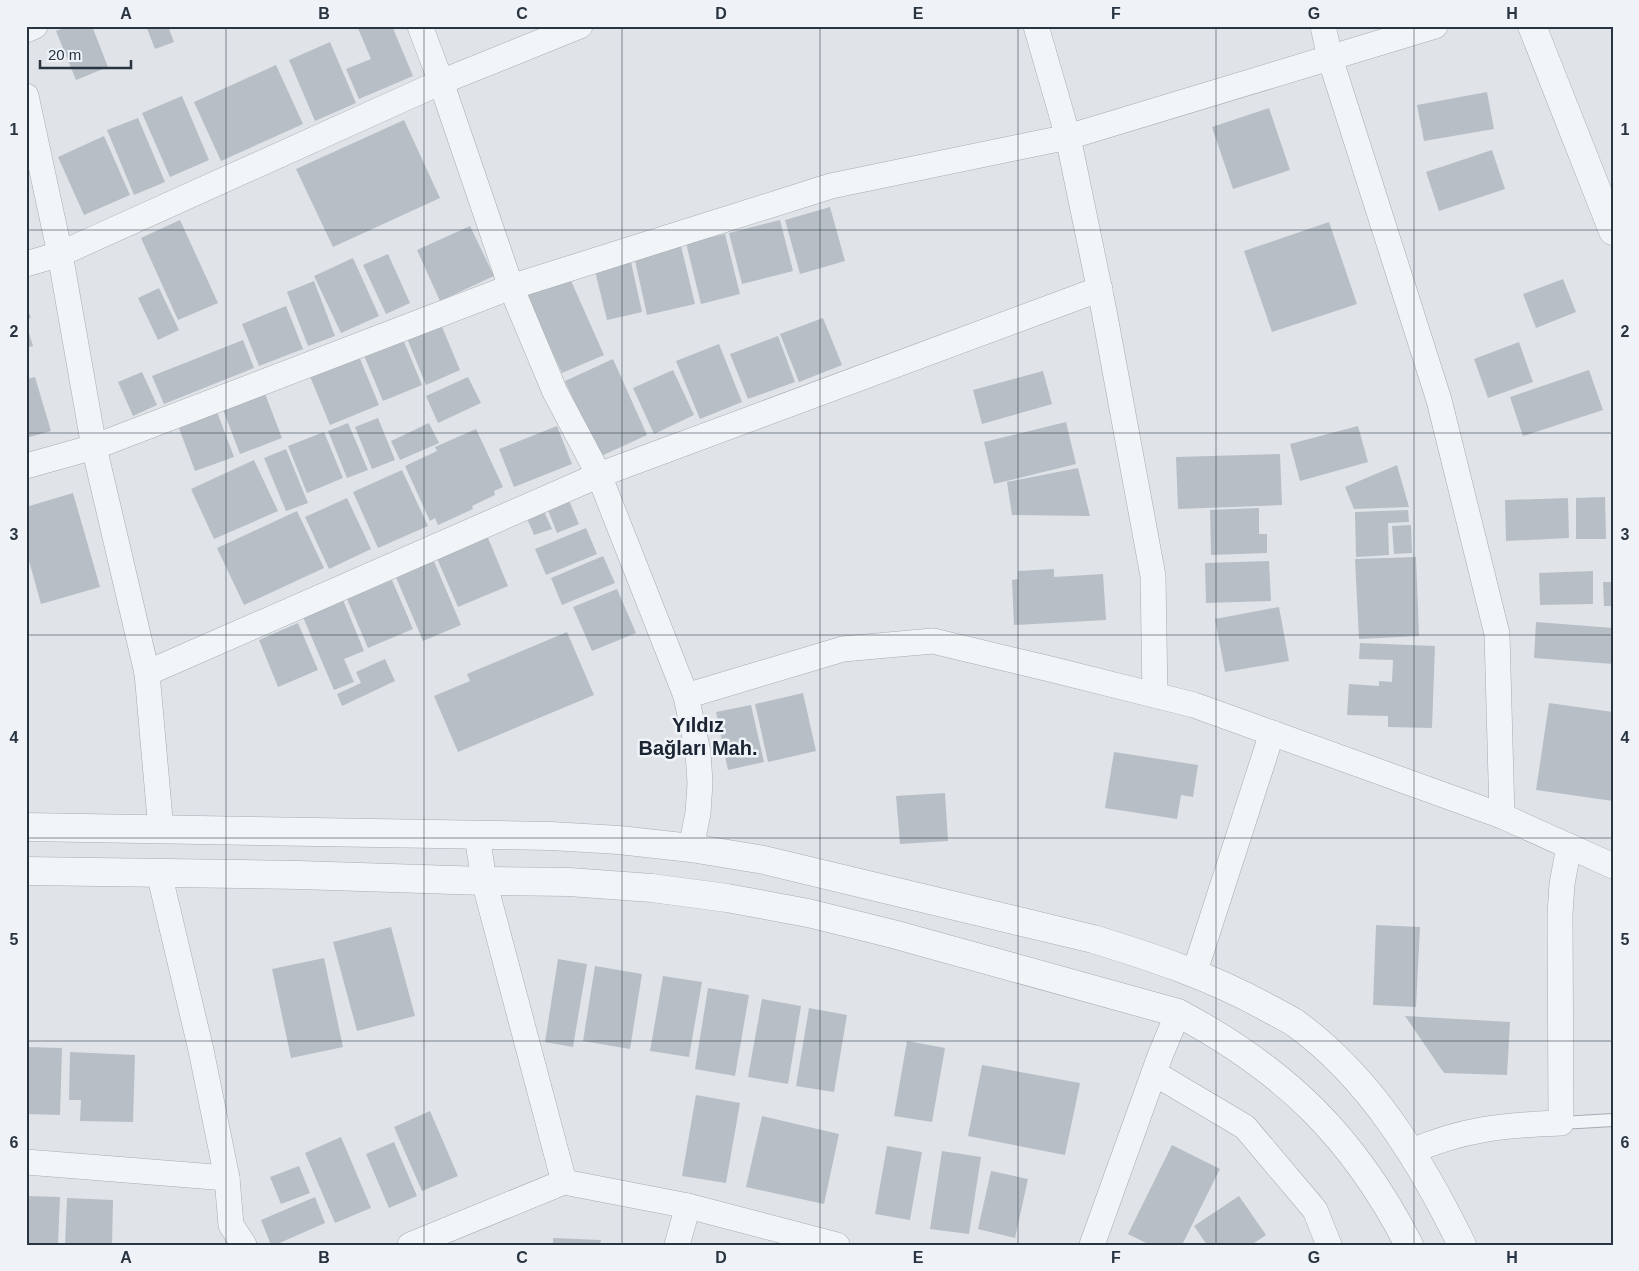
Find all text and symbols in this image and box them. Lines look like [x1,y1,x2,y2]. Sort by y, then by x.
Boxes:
text: A [120,5,132,22]
text: B [318,5,330,22]
text: C [516,5,528,22]
text: D [715,5,727,22]
text: E [913,5,924,22]
text: F [1111,5,1121,22]
text: G [1308,5,1320,22]
text: H [1506,5,1518,22]
scale bar [40,38,131,70]
text: 20 m [48,46,81,63]
text: 1 [10,121,19,138]
text: 1 [1621,121,1630,138]
text: 2 [10,323,19,340]
text: 2 [1621,323,1630,340]
text: 3 [10,526,19,543]
text: 3 [1621,526,1630,543]
district label: Yıldız Bağları Mah. [639,714,757,759]
text: 4 [10,729,19,746]
text: 4 [1621,729,1630,746]
text: 5 [10,931,19,948]
text: 5 [1621,931,1630,948]
text: 6 [10,1134,19,1151]
text: 6 [1621,1134,1630,1151]
text: A [120,1249,132,1266]
text: B [318,1249,330,1266]
text: C [516,1249,528,1266]
text: D [715,1249,727,1266]
text: E [913,1249,924,1266]
text: F [1111,1249,1121,1266]
text: G [1308,1249,1320,1266]
text: H [1506,1249,1518,1266]

